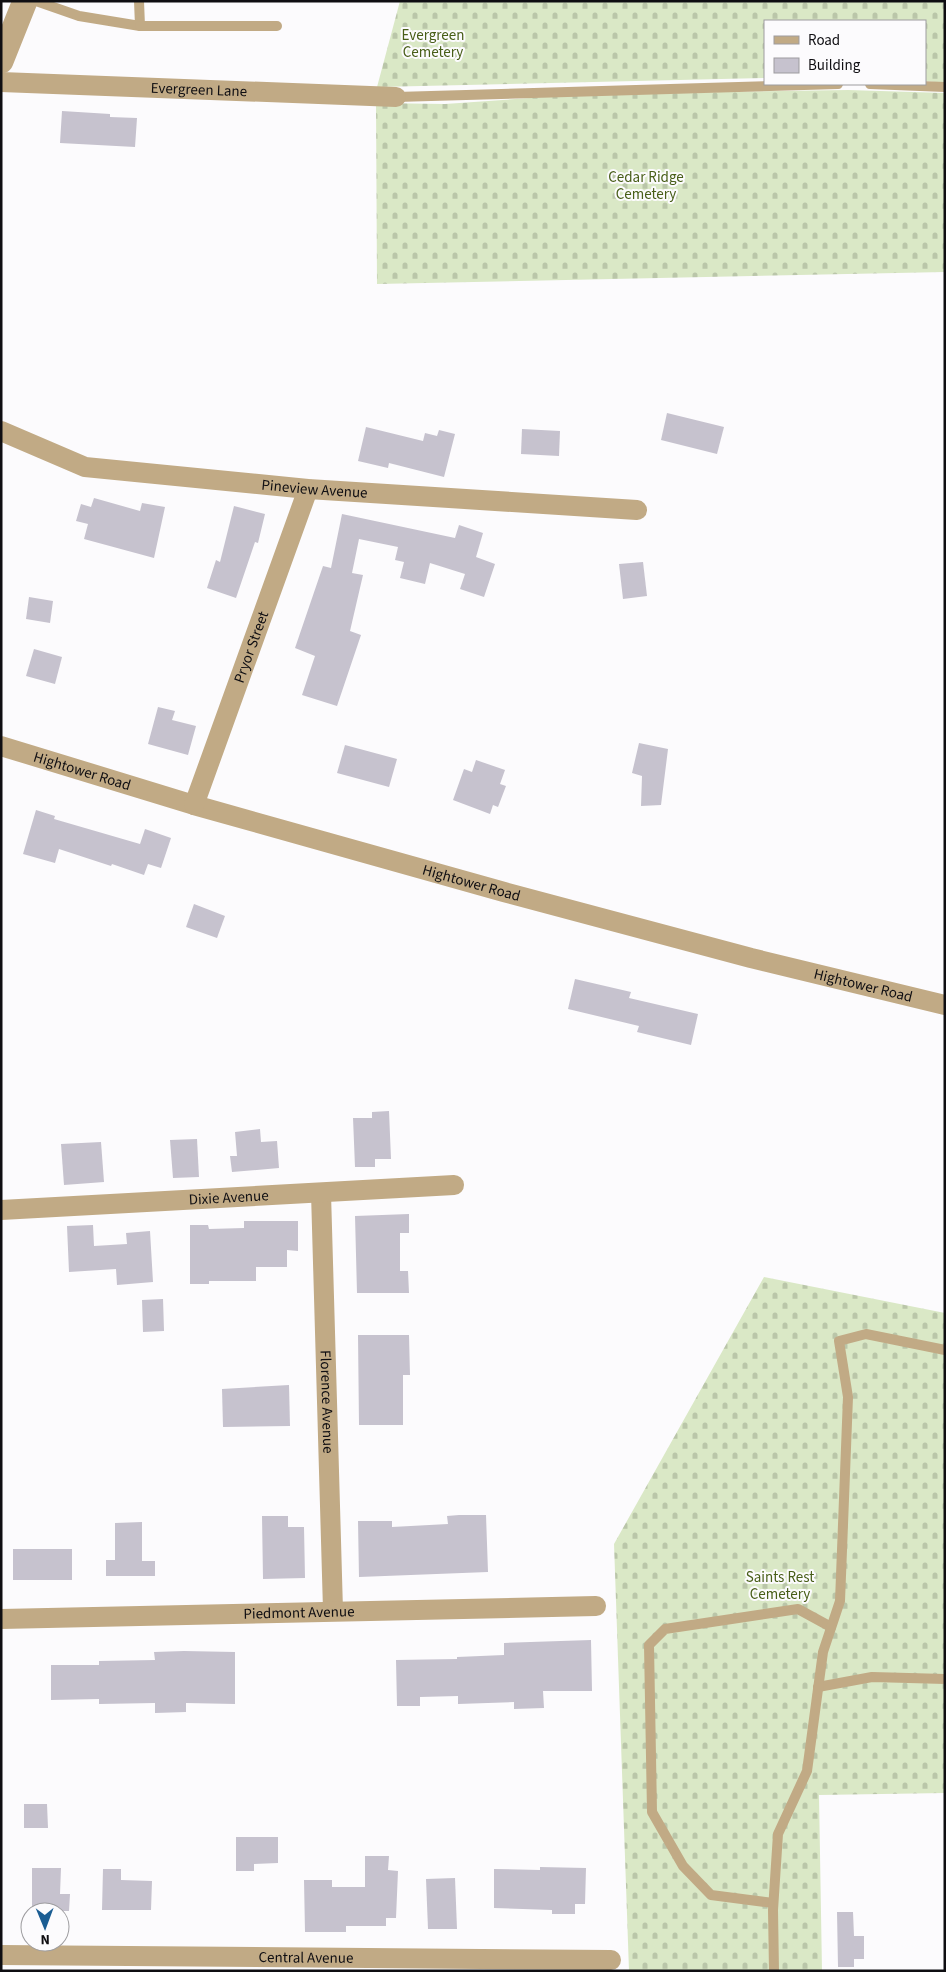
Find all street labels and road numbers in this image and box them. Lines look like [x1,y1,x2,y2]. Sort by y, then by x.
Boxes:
street label: Evergreen Lane [150,77,247,102]
street label: Pineview Avenue [261,474,368,503]
street label: Pryor Street [228,608,274,686]
street label: Hightower Road [31,746,134,796]
street label: Hightower Road [420,859,523,906]
street label: Hightower Road [812,963,915,1007]
street label: Dixie Avenue [188,1185,269,1210]
street label: Florence Avenue [315,1350,339,1454]
street label: Piedmont Avenue [243,1601,355,1624]
street label: Central Avenue [258,1947,354,1968]

